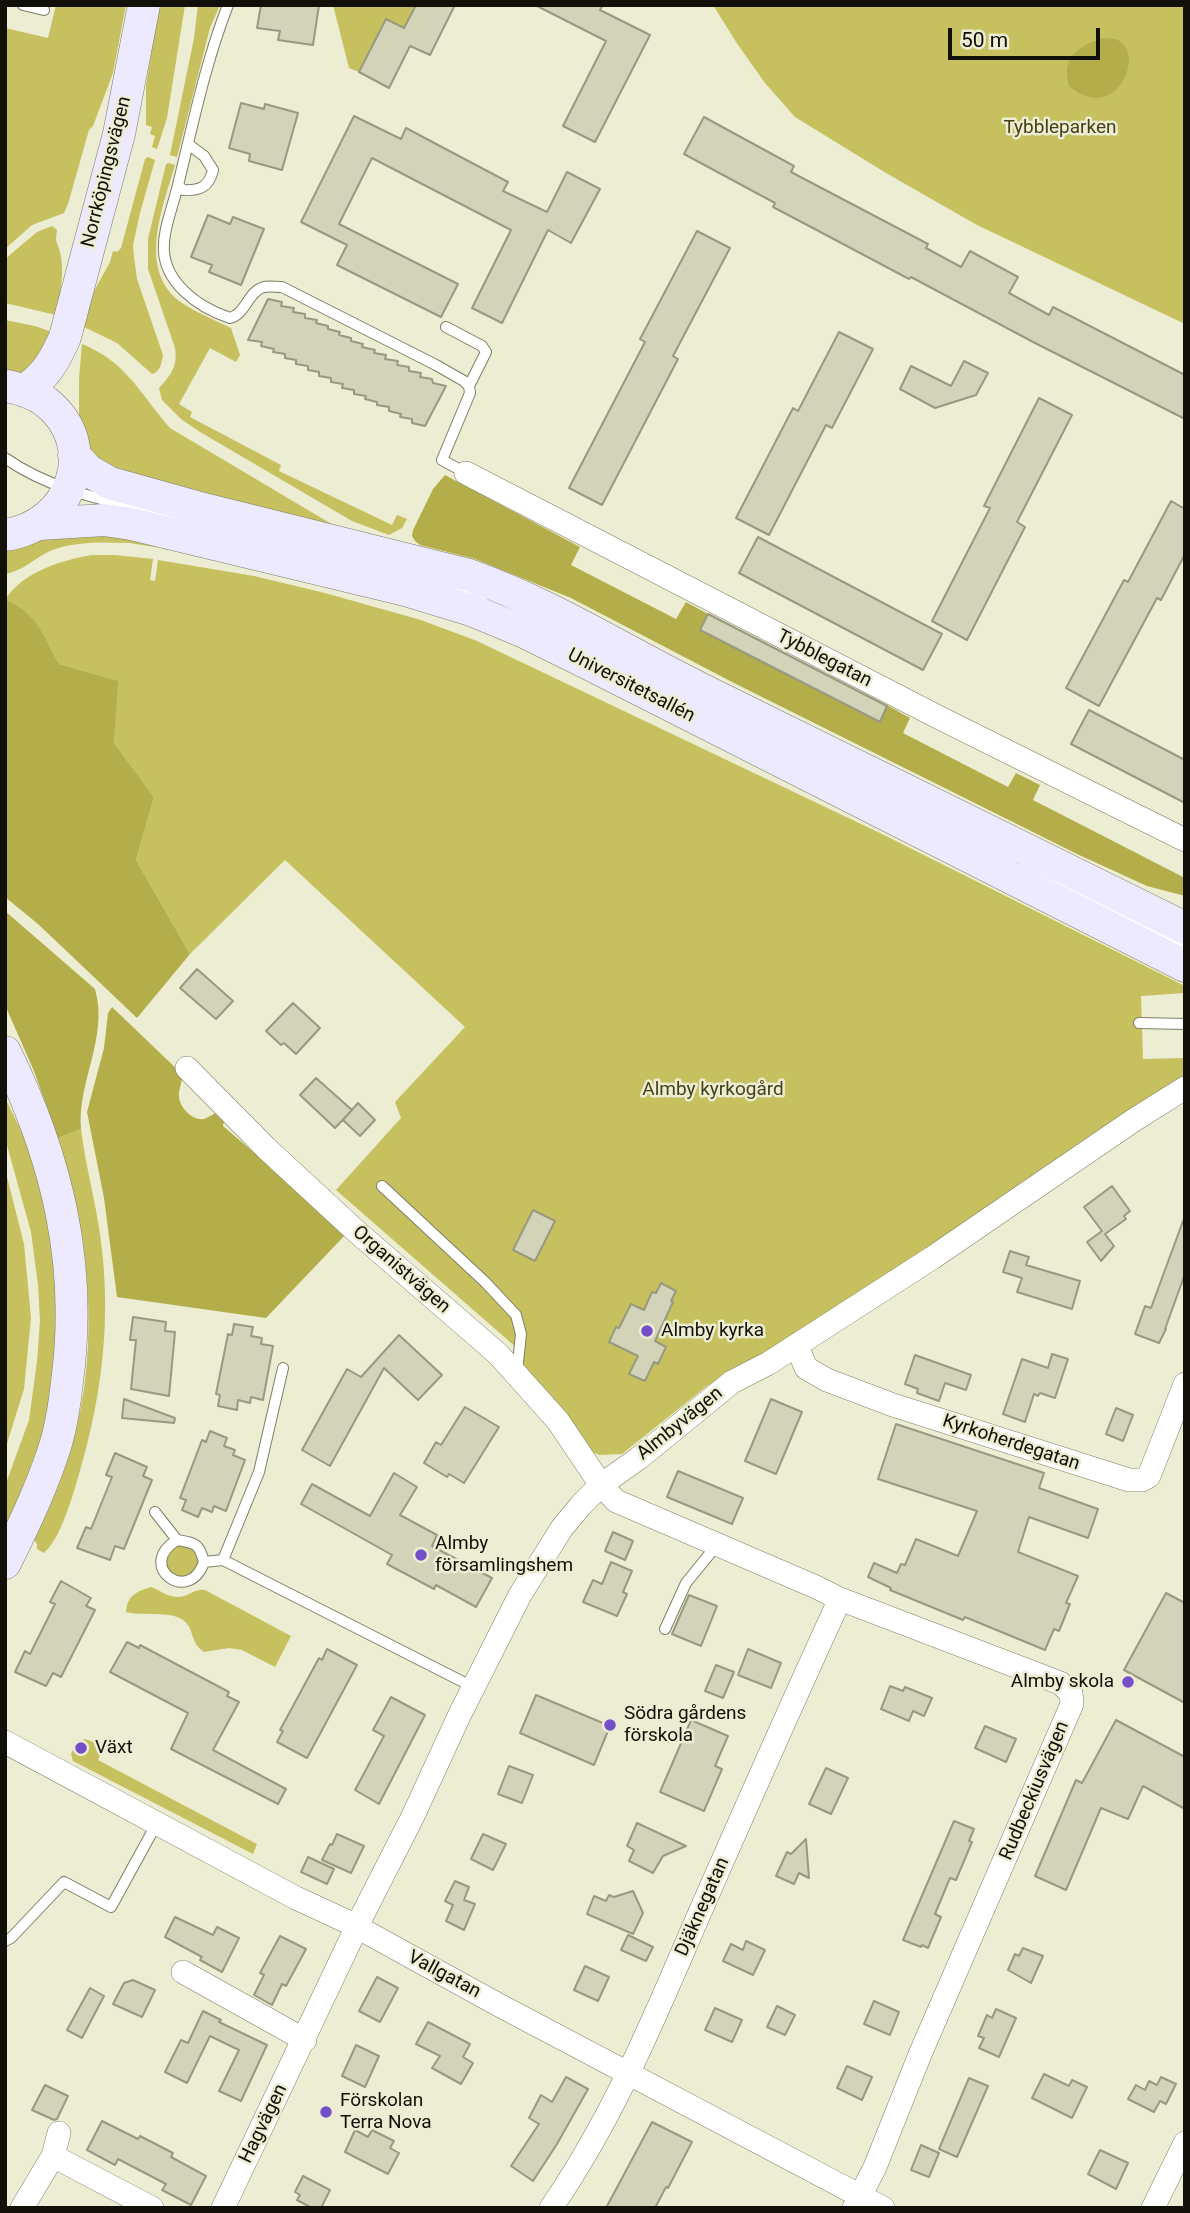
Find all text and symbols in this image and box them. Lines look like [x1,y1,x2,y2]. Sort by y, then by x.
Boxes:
scale bar [952,14,1104,58]
text: 50 m [961,28,1008,52]
street label: Norrköpingsvägen [77,94,137,250]
park label: Tybbleparken [1003,117,1117,139]
street label: Tybblegatan [773,625,875,693]
street label: Universitetsallén [563,644,699,728]
park label: Almby kyrkogård [642,1079,784,1101]
street label: Organistvägen [347,1221,455,1319]
place label: Almby kyrka [661,1320,764,1342]
marker: Almby kyrka [639,1323,655,1339]
street label: Almbyvägen [632,1382,728,1466]
street label: Kyrkoherdegatan [939,1410,1083,1476]
place label: Almby församlingshem [435,1533,573,1577]
marker: Almby församlingshem [413,1547,429,1563]
place label: Almby skola [1011,1671,1114,1693]
marker: Almby skola [1120,1674,1136,1690]
place label: Södra gårdens förskola [624,1703,746,1747]
marker: Södra gårdens förskola [602,1717,618,1733]
street label: Rudbeckiusvägen [995,1718,1075,1864]
place label: Växt [95,1737,133,1759]
marker: Växt [73,1740,89,1756]
street label: Djäknegatan [671,1854,735,1960]
street label: Vallgatan [404,1946,484,2004]
street label: Hagvägen [235,2081,293,2167]
place label: Förskolan Terra Nova [340,2090,432,2134]
marker: Förskolan Terra Nova [318,2104,334,2120]

